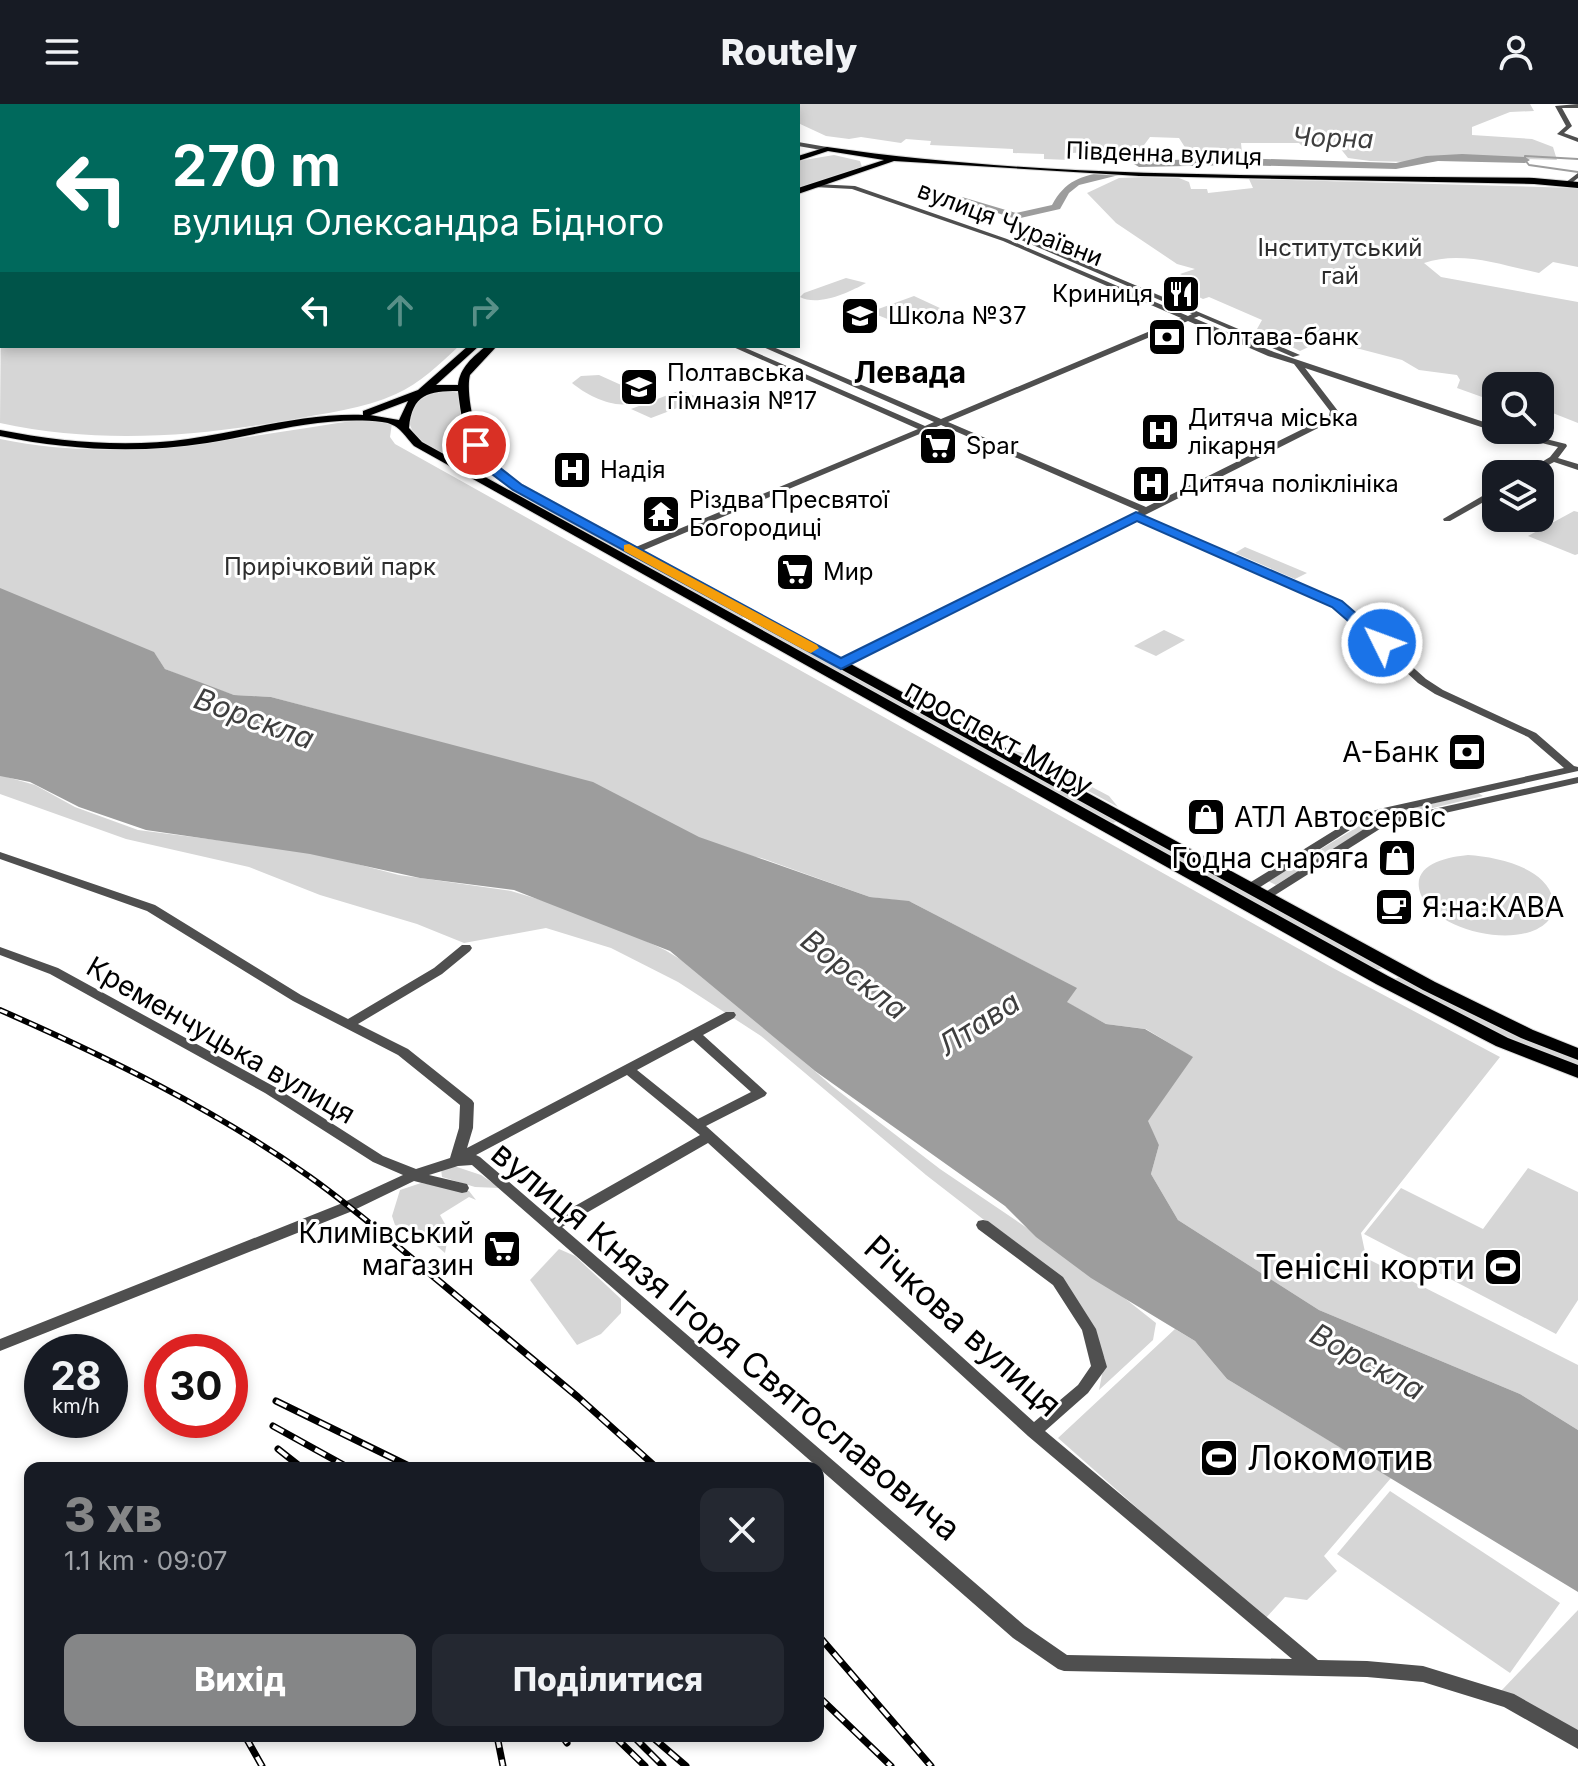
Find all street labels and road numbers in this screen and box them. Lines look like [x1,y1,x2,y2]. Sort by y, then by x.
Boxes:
street label: Південна вулиця [1065,136,1263,171]
street label: вулиця Чураївни [914,175,1107,272]
street label: проспект Миру [899,671,1099,803]
street label: Кременчуцька вулиця [81,949,361,1131]
street label: вулиця Князя Ігоря Святославовича [484,1132,969,1549]
street label: Річкова вулиця [856,1226,1070,1425]

